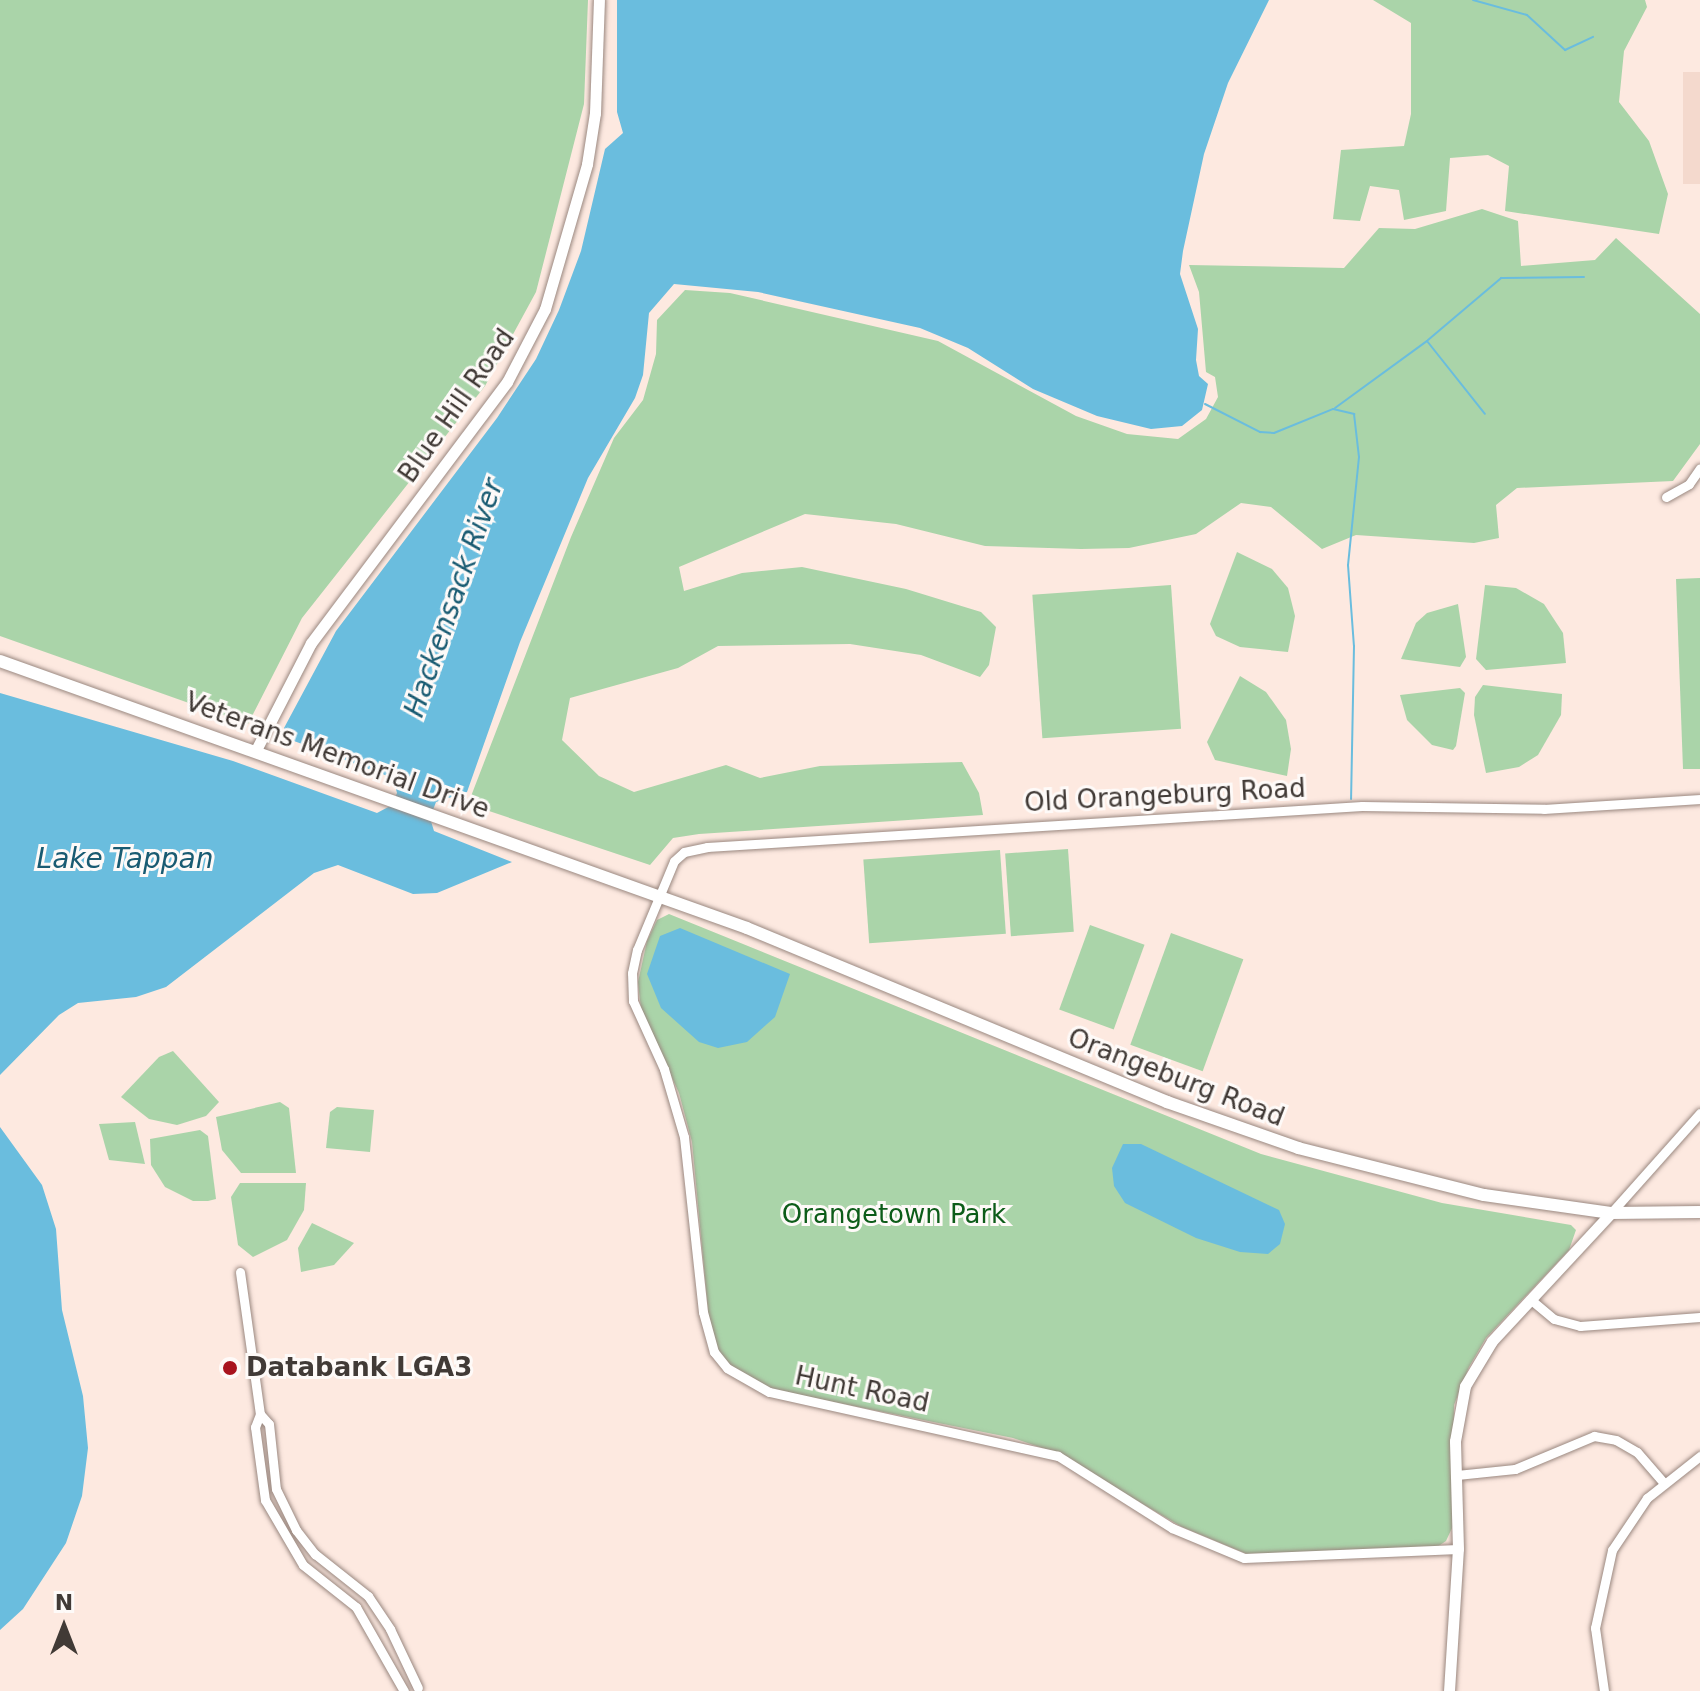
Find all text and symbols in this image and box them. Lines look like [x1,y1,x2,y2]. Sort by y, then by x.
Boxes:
street label: Blue Hill Road [392,323,522,489]
water label: Hackensack River [397,475,511,721]
street label: Veterans Memorial Drive [181,686,493,826]
street label: Old Orangeburg Road [1024,773,1306,819]
water label: Lake Tappan [37,842,213,876]
street label: Orangeburg Road [1063,1022,1289,1134]
park label: Orangetown Park [782,1199,1006,1231]
place label: Databank LGA3 [246,1352,472,1384]
marker: Databank LGA3 [221,1359,239,1377]
street label: Hunt Road [792,1361,932,1419]
north arrow [24,1587,104,1667]
text: N [55,1590,73,1615]

